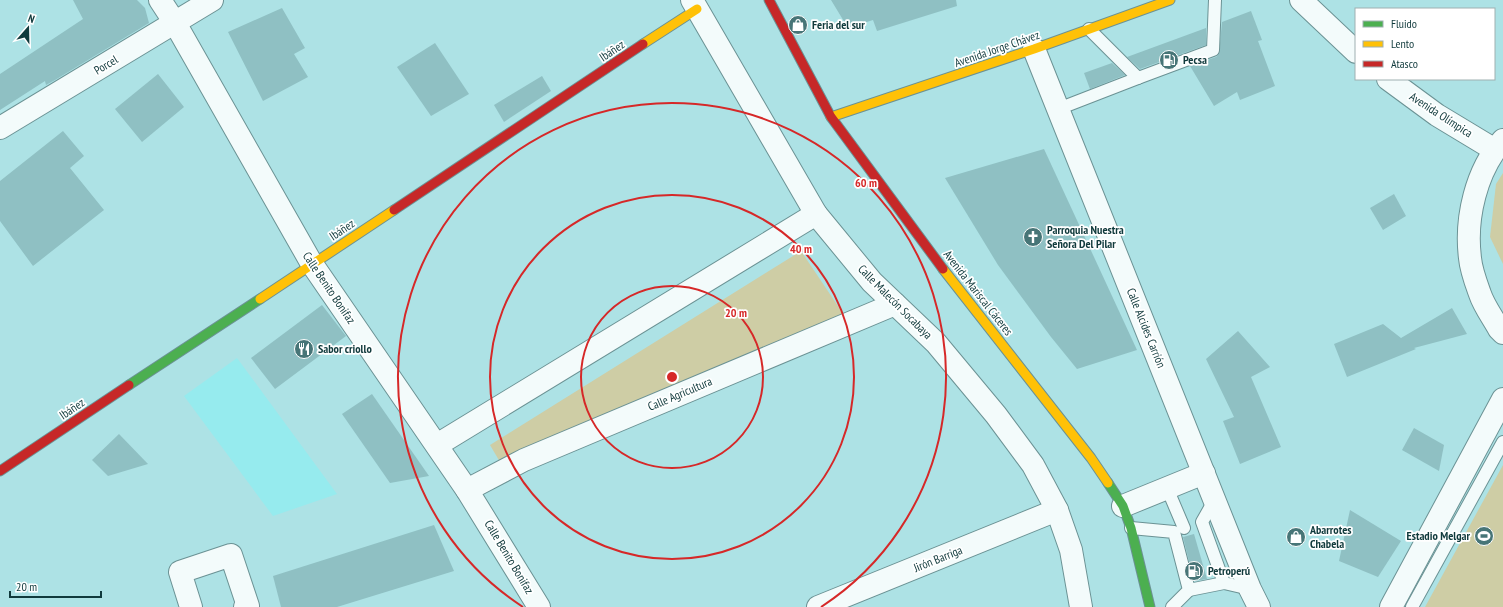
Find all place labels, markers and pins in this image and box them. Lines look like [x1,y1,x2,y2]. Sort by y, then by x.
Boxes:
shop icon: Feria del sur [787,14,809,36]
place label: Feria del sur [812,17,865,32]
fuel station icon: Pecsa [1158,49,1180,71]
place label: Pecsa [1183,52,1207,67]
place label: Parroquia Nuestra Señora Del Pilar [1047,222,1124,251]
church icon: Parroquia Nuestra Señora Del Pilar [1022,226,1044,248]
restaurant icon: Sabor criollo [293,338,315,360]
place label: Sabor criollo [318,341,372,356]
centre of rings [665,370,679,384]
place label: Abarrotes Chabela [1309,522,1351,551]
sports icon: Estadio Melgar [1473,525,1495,547]
shop icon: Abarrotes Chabela [1285,526,1307,548]
place label: Estadio Melgar [1407,528,1470,543]
fuel station icon: Petroperú [1183,560,1205,582]
place label: Petroperú [1208,563,1250,578]

